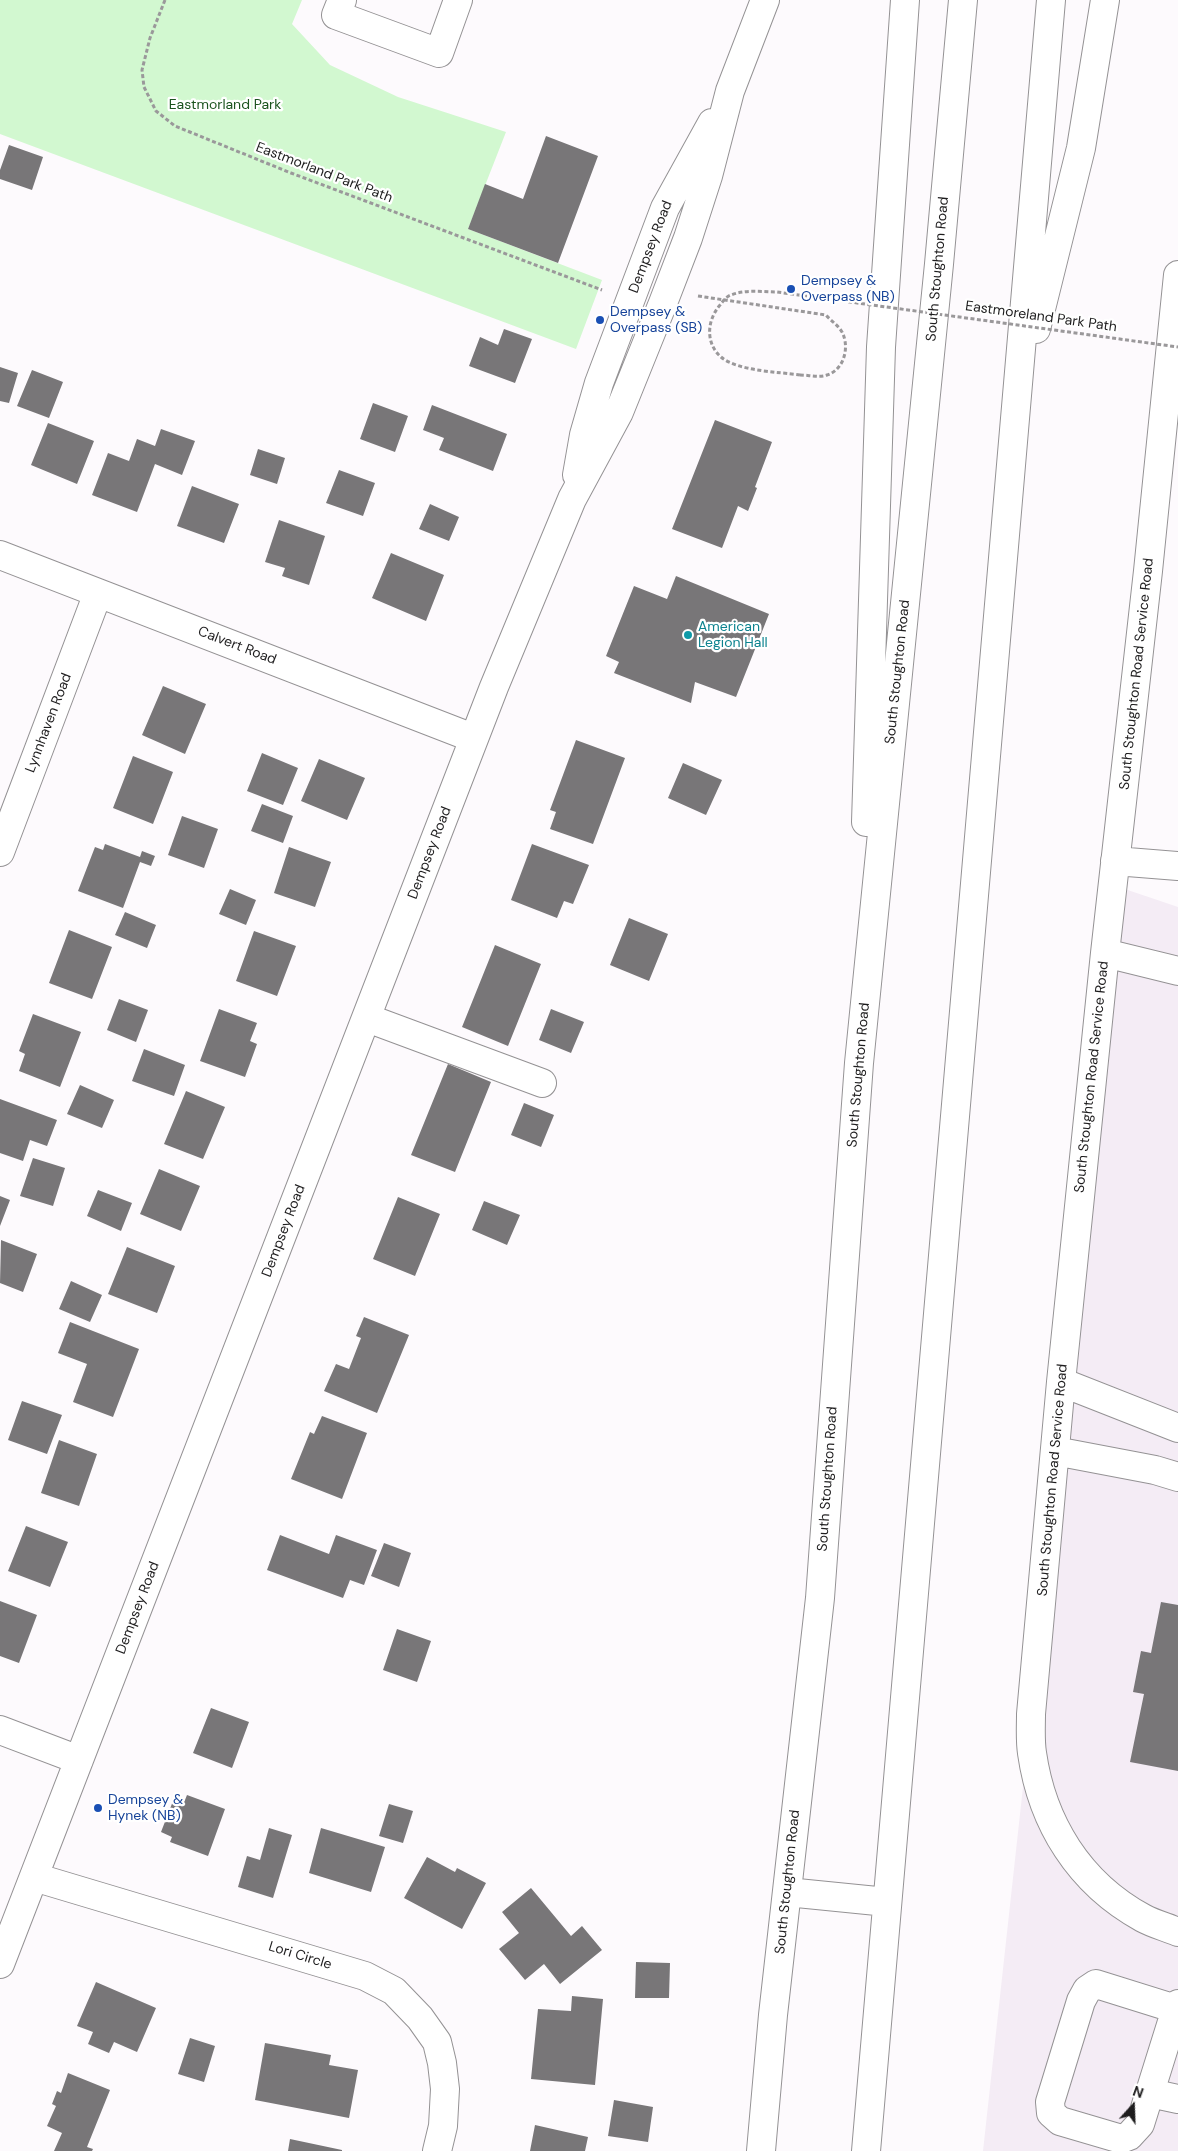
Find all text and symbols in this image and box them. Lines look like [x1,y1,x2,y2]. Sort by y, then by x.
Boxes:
park label: Eastmorland Park [169,97,281,113]
street label: Eastmorland Park Path [253,139,395,207]
street label: South Stoughton Road [923,196,953,342]
street label: Dempsey Road [626,198,676,296]
place label: Dempsey & Overpass (NB) [801,273,895,306]
marker: Dempsey & Overpass (NB) [785,283,797,295]
street label: Eastmoreland Park Path [964,298,1118,336]
place label: Dempsey & Overpass (SB) [610,304,702,336]
marker: Dempsey & Overpass (SB) [594,314,606,326]
street label: South Stoughton Road Service Road [1116,557,1158,791]
street label: South Stoughton Road [882,599,914,745]
place label: American Legion Hall [698,619,768,652]
street label: Calvert Road [195,623,279,669]
marker: American Legion Hall [682,629,694,641]
street label: Lynnhaven Road [22,671,76,775]
street label: Dempsey Road [405,804,455,902]
street label: South Stoughton Road Service Road [1071,960,1113,1194]
street label: South Stoughton Road [844,1002,874,1148]
street label: Dempsey Road [259,1182,309,1280]
street label: South Stoughton Road Service Road [1034,1363,1072,1597]
street label: South Stoughton Road [815,1406,841,1552]
street label: Dempsey Road [113,1559,163,1657]
place label: Dempsey & Hynek (NB) [108,1792,183,1824]
marker: Dempsey & Hynek (NB) [92,1802,104,1814]
street label: South Stoughton Road [772,1809,804,1955]
street label: Lori Circle [266,1938,334,1974]
north arrow [1108,2081,1158,2131]
text: N [1130,2082,1146,2102]

